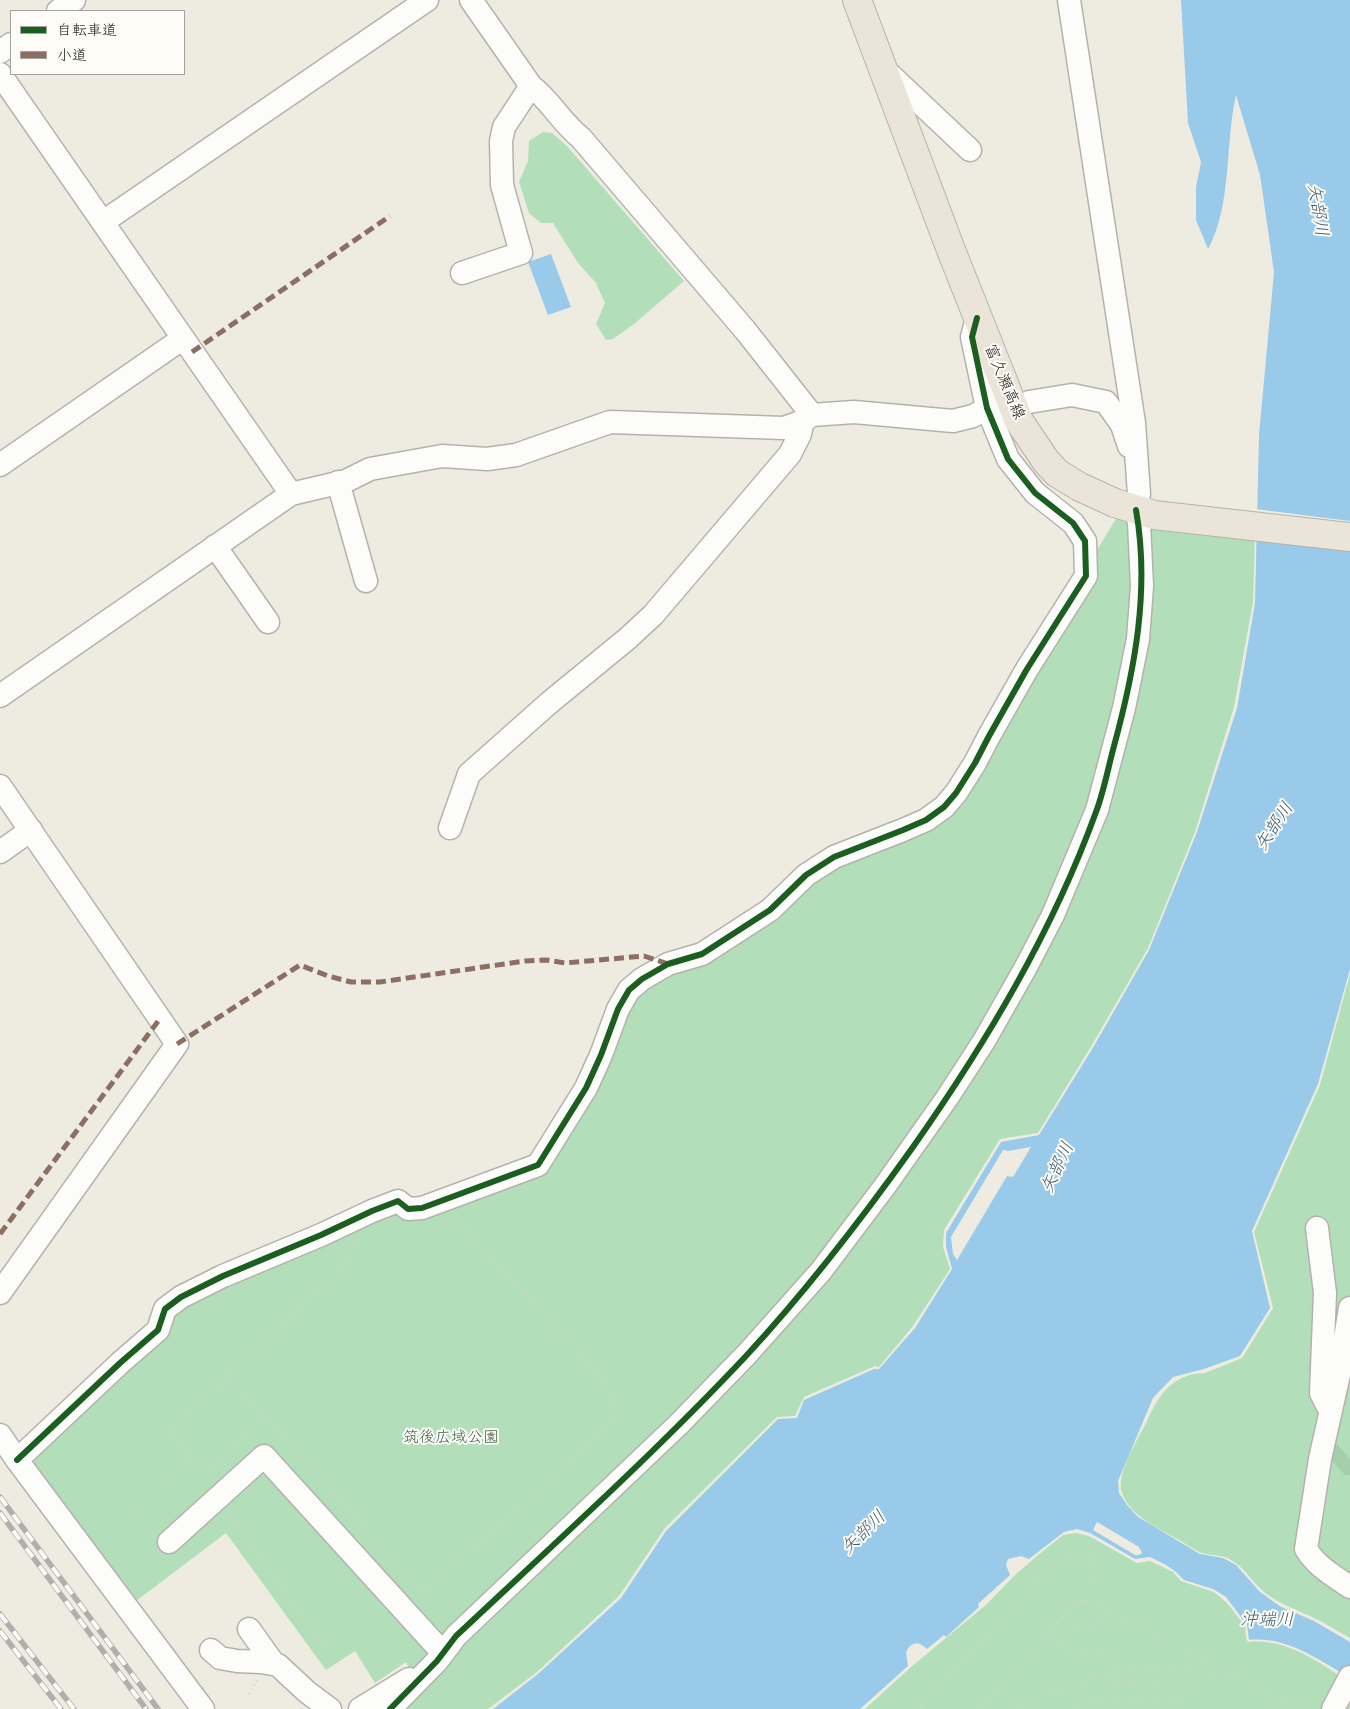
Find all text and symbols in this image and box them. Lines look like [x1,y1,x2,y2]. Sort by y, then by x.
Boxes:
legend [10,10,185,75]
text: 自転車道 [57,17,117,43]
text: 小道 [57,42,87,68]
water label: 矢部川 [1302,182,1332,238]
street label: 富久瀬高線 [980,341,1028,423]
water label: 矢部川 [1251,798,1299,856]
water label: 矢部川 [1037,1139,1079,1197]
park label: 筑後広域公園 [403,1428,499,1448]
water label: 矢部川 [837,1506,891,1560]
water label: 沖端川 [1240,1609,1294,1631]

